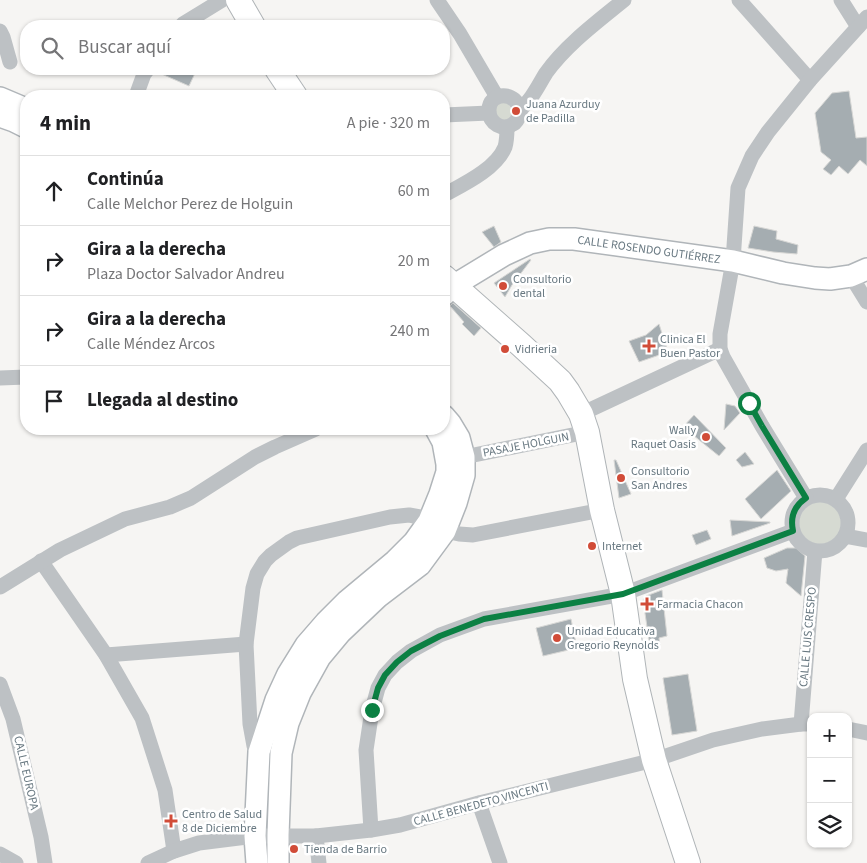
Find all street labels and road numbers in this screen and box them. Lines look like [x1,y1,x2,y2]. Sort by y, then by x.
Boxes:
street label: CALLE ROSENDO GUTIÉRREZ [576,232,722,268]
street label: PASAJE HOLGUIN [481,428,571,462]
street label: CALLE LUIS CRESPO [795,586,821,688]
street label: CALLE EUROPA [9,734,43,812]
street label: CALLE BENEDETO VINCENTI [412,778,550,830]

